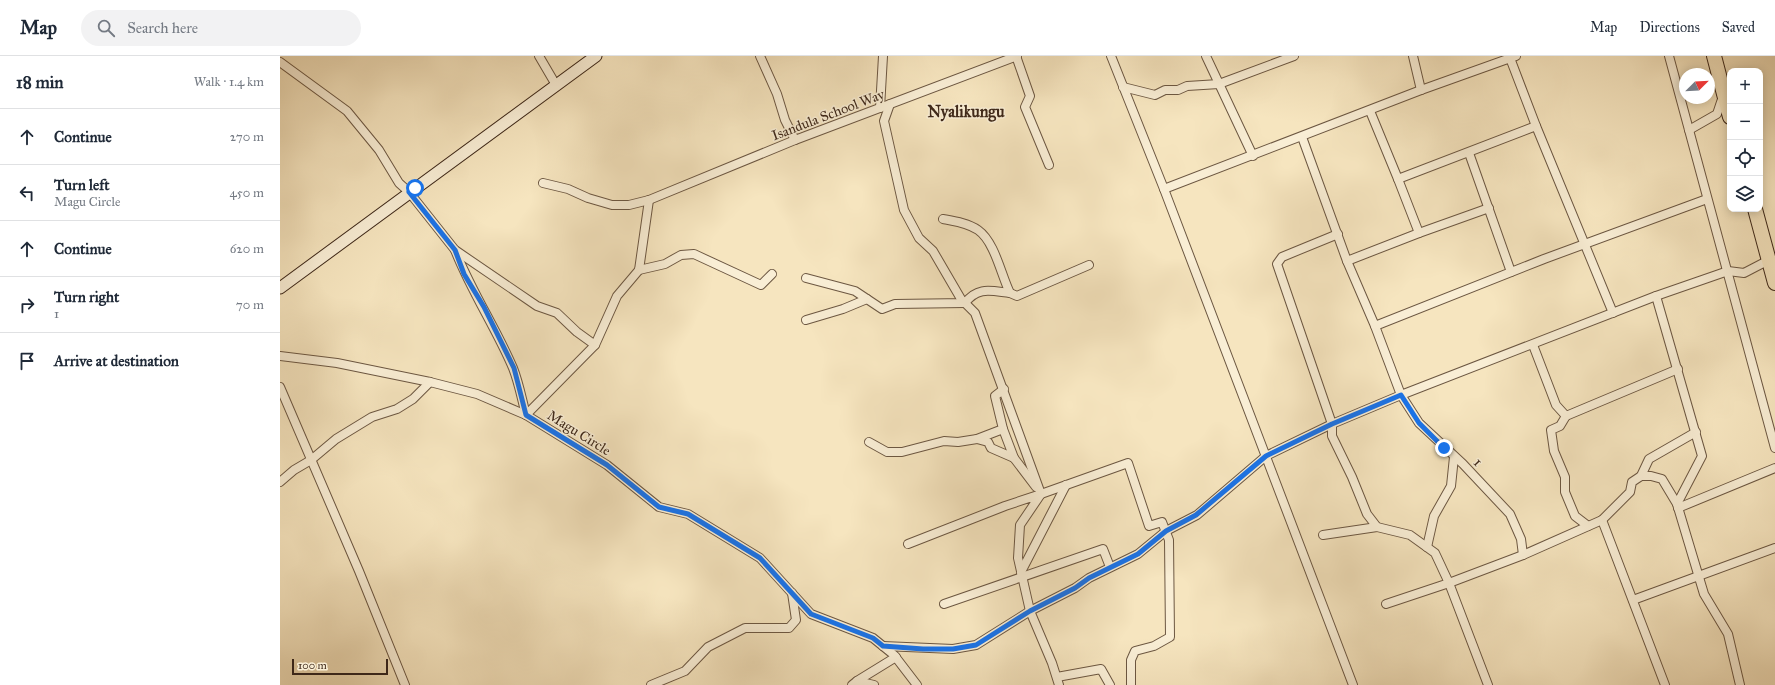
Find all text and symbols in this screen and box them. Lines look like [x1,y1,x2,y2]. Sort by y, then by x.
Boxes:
search box [81,10,361,46]
text: Map [20,16,57,39]
icon: search [95,17,117,39]
text: Search here [127,19,198,37]
text: Map [1590,19,1617,36]
text: Directions [1639,19,1700,36]
text: Saved [1722,19,1755,36]
north arrow [1679,68,1715,104]
map controls [1727,68,1763,212]
button: + [1727,68,1763,104]
text: 18 min [16,72,64,93]
text: Walk · 1.4 km [194,74,264,90]
street label: Isandula School Way [769,86,887,144]
district label: Nyalikungu [928,102,1005,122]
button: − [1727,104,1763,140]
icon: ahead [16,126,38,148]
text: Continue [54,128,112,146]
text: 270 m [230,129,264,145]
button: locate [1727,140,1763,176]
text: Turn left [54,176,110,194]
button: layers [1727,176,1763,212]
route start [406,179,424,197]
icon: left [16,182,38,204]
text: 450 m [229,185,264,201]
text: Magu Circle [54,194,120,210]
icon: ahead [16,238,38,260]
text: Continue [54,240,112,258]
text: 620 m [230,241,264,257]
text: Turn right [54,288,119,306]
icon: right [16,294,38,316]
text: 70 m [236,297,264,313]
text: 1 [54,306,59,322]
icon: arrive [16,350,38,372]
text: Arrive at destination [54,352,179,370]
street label: Magu Circle [544,407,614,459]
route end [1435,439,1453,457]
street label: 1 [1470,454,1486,470]
scale bar [292,657,388,676]
text: 100 m [298,659,327,672]

